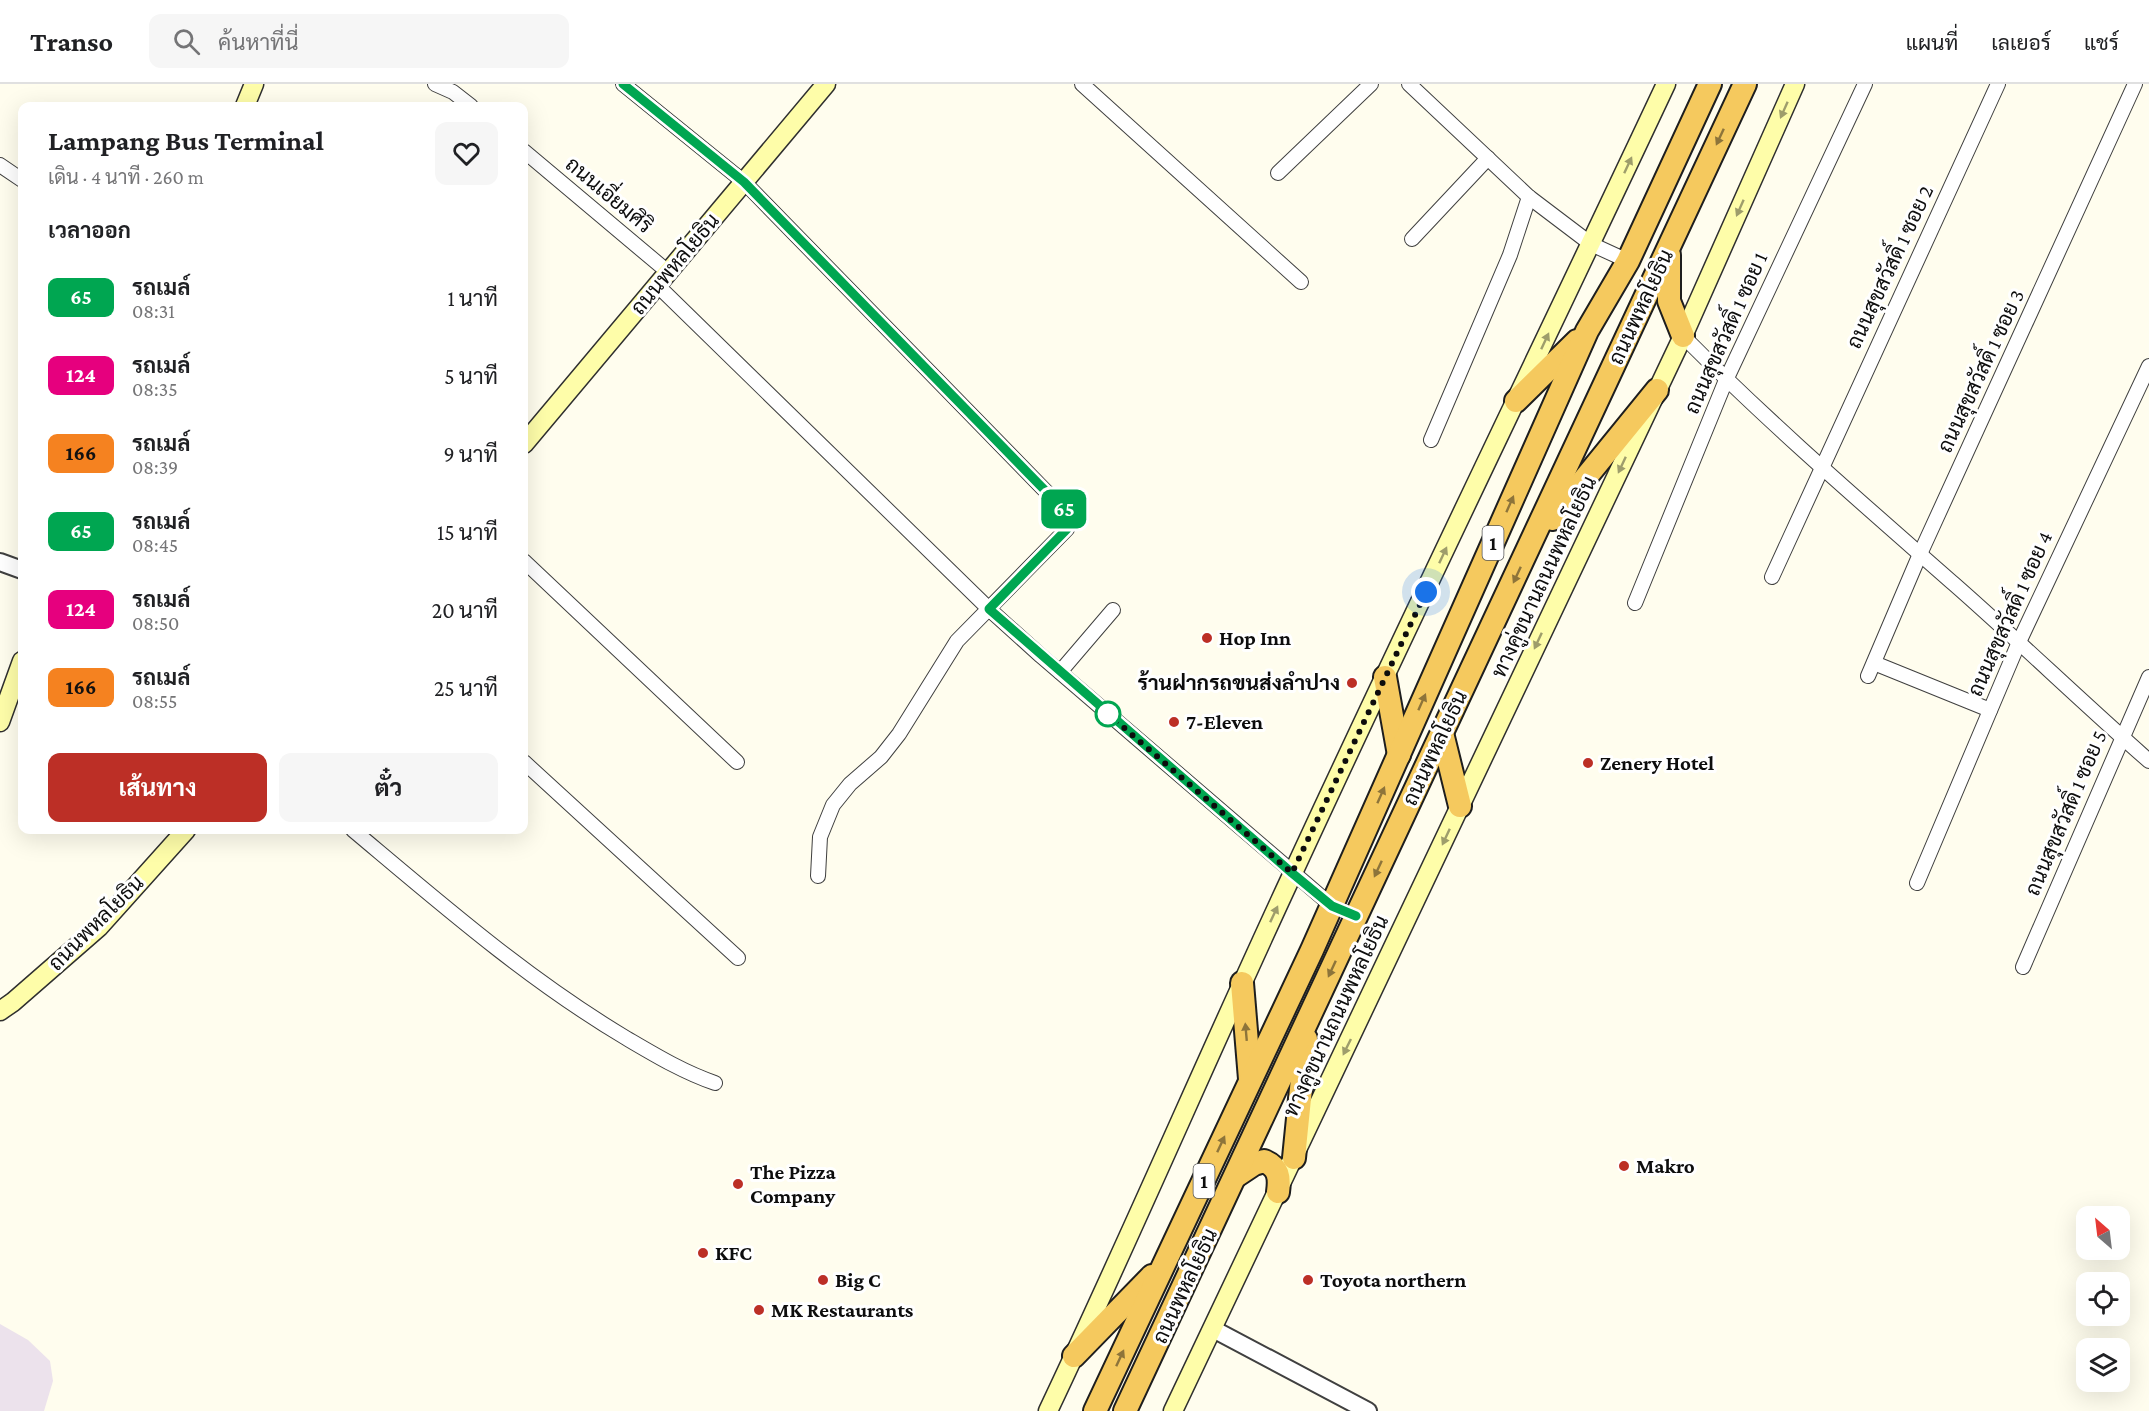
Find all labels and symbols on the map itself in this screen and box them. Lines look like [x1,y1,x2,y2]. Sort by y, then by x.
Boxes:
one-way arrow [1778,101,1788,119]
one-way arrow [1716,129,1725,146]
street label: ถนนเอี่ยมศิริ [561,146,662,238]
one-way arrow [1624,156,1633,173]
street label: ถนนสุขสวัสดิ์ 1 ซอย 2 [1834,178,1940,353]
one-way arrow [1735,200,1745,218]
street label: ถนนพหลโยธิน [625,208,724,319]
street label: ถนนพหลโยธิน [1603,245,1678,368]
street label: ถนนสุขสวัสดิ์ 1 ซอย 1 [1672,245,1774,418]
street label: ถนนสุขสวัสดิ์ 1 ซอย 3 [1925,282,2031,457]
one-way arrow [1541,332,1550,349]
one-way arrow [1617,456,1626,473]
street label: ทางคู่ขนานถนนพหลโยธิน [1486,472,1604,683]
line badge: 65 [1037,490,1091,528]
one-way arrow [1505,495,1515,513]
street label: ถนนสุขสวัสดิ์ 1 ซอย 4 [1956,525,2059,701]
road number: 1 [1482,526,1504,560]
one-way arrow [1439,546,1448,563]
one-way arrow [1512,566,1521,583]
your location [1411,577,1441,607]
place label: Hop Inn [1219,626,1291,650]
marker: Hop Inn [1200,631,1214,645]
one-way arrow [1534,633,1543,650]
place label: ร้านฝากรถขนส่งลำปาง [1137,670,1340,695]
marker: ร้านฝากรถขนส่งลำปาง [1345,676,1359,690]
street label: ถนนพหลโยธิน [1397,686,1472,809]
one-way arrow [1418,693,1427,710]
unlabelled marker [1095,701,1121,727]
place label: 7-Eleven [1186,710,1263,734]
marker: 7-Eleven [1167,715,1181,729]
street label: ถนนสุขสวัสดิ์ 1 ซอย 5 [2013,724,2113,900]
place label: Zenery Hotel [1600,751,1714,775]
marker: Zenery Hotel [1581,756,1595,770]
one-way arrow [1376,785,1386,803]
one-way arrow [1442,828,1451,845]
one-way arrow [1374,861,1383,878]
street label: ถนนพหลโยธิน [43,870,148,975]
one-way arrow [1269,904,1279,922]
street label: ทางคู่ขนานถนนพหลโยธิน [1278,911,1396,1122]
one-way arrow [1327,961,1336,978]
one-way arrow [1241,1022,1251,1041]
one-way arrow [1343,1038,1352,1055]
one-way arrow [1216,1134,1226,1152]
place label: Makro [1636,1154,1695,1178]
marker: Makro [1617,1159,1631,1173]
place label: The Pizza Company [750,1160,836,1208]
road number: 1 [1194,1164,1214,1198]
marker: The Pizza Company [731,1177,745,1191]
north arrow [2076,1206,2130,1260]
street label: ถนนพหลโยธิน [1147,1224,1222,1347]
place label: KFC [715,1241,752,1265]
marker: KFC [696,1246,710,1260]
place label: Big C [835,1268,881,1292]
place label: Toyota northern [1320,1268,1466,1292]
marker: Big C [816,1273,830,1287]
marker: Toyota northern [1301,1273,1315,1287]
place label: MK Restaurants [771,1298,914,1322]
marker: MK Restaurants [752,1303,766,1317]
one-way arrow [1116,1350,1125,1367]

